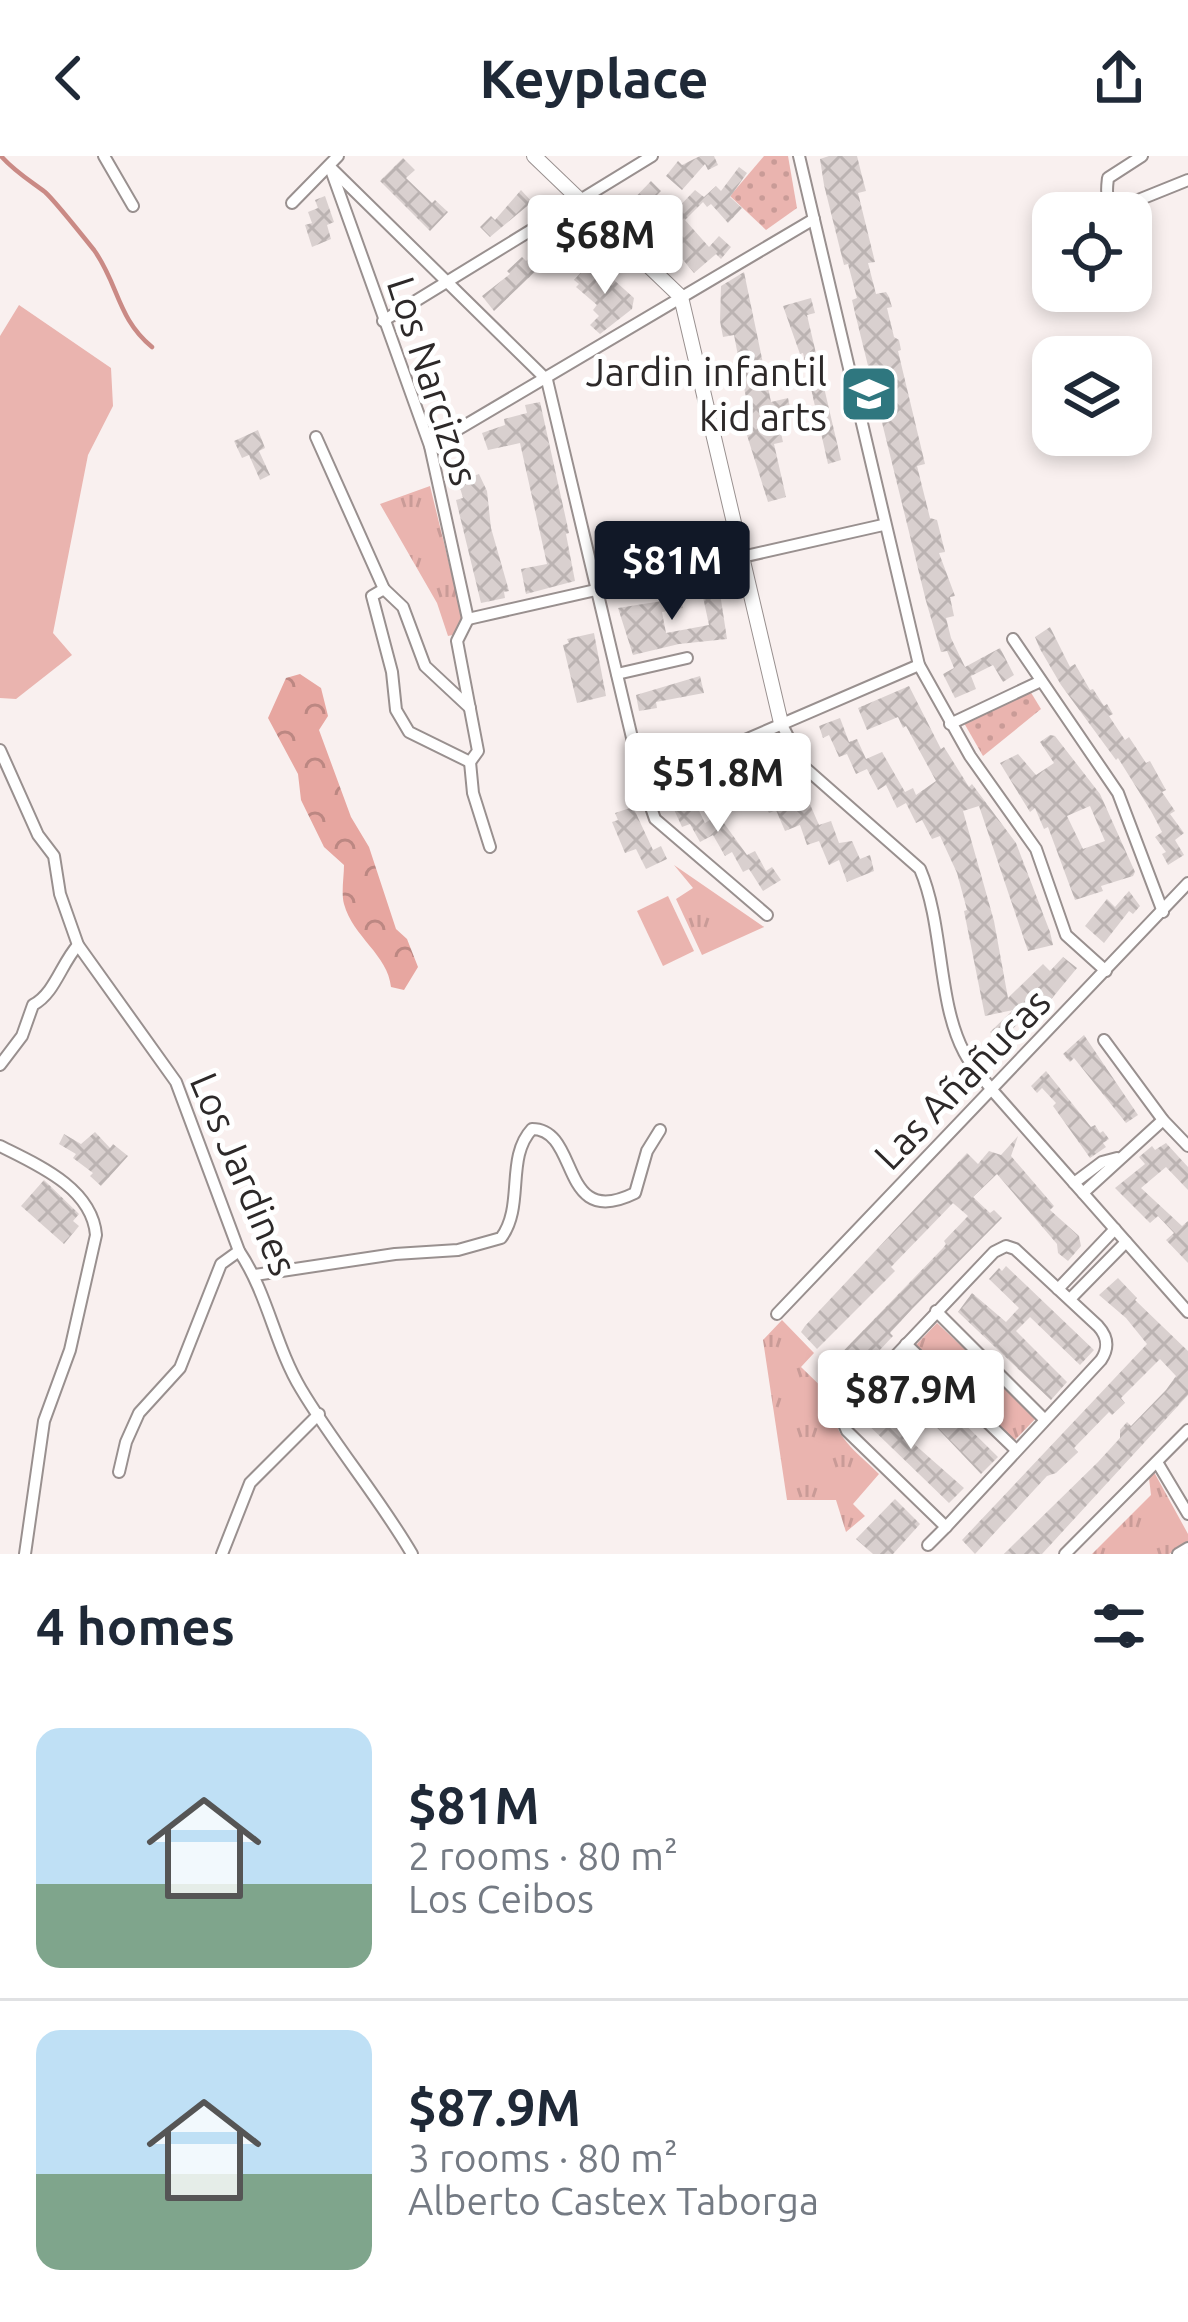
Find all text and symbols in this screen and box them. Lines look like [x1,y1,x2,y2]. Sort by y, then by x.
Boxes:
icon: back [36,45,102,111]
icon: share [1086,45,1152,111]
text: Keyplace [479,48,709,108]
map controls [1032,192,1152,456]
button: locate [1032,192,1152,312]
pin: $68M [534,195,676,297]
text: $68M [555,212,655,255]
street label: Los Narcizos [380,271,487,490]
button: layers [1032,336,1152,456]
place label: Jardin infantil kid arts [586,350,827,438]
school or university icon: Jardin infantil kid arts [838,363,900,425]
pin: $81M [601,521,743,623]
text: $81M [622,538,722,581]
pin: $51.8M [620,733,816,835]
text: $51.8M [652,750,784,793]
street label: Las Añañucas [865,980,1058,1177]
street label: Los Jardines [183,1066,306,1281]
pin: $87.9M [813,1350,1009,1452]
text: $87.9M [845,1367,977,1410]
icon: filters [1086,1593,1152,1659]
text: 4 homes [36,1597,235,1655]
icon: home [132,1776,276,1920]
text: $81M [408,1776,540,1834]
text: 2 rooms · 80 m² [408,1834,678,1877]
text: Los Ceibos [408,1877,594,1920]
icon: home [132,2078,276,2222]
text: $87.9M [408,2078,581,2136]
text: 3 rooms · 80 m² [408,2136,678,2179]
text: Alberto Castex Taborga [408,2179,819,2222]

